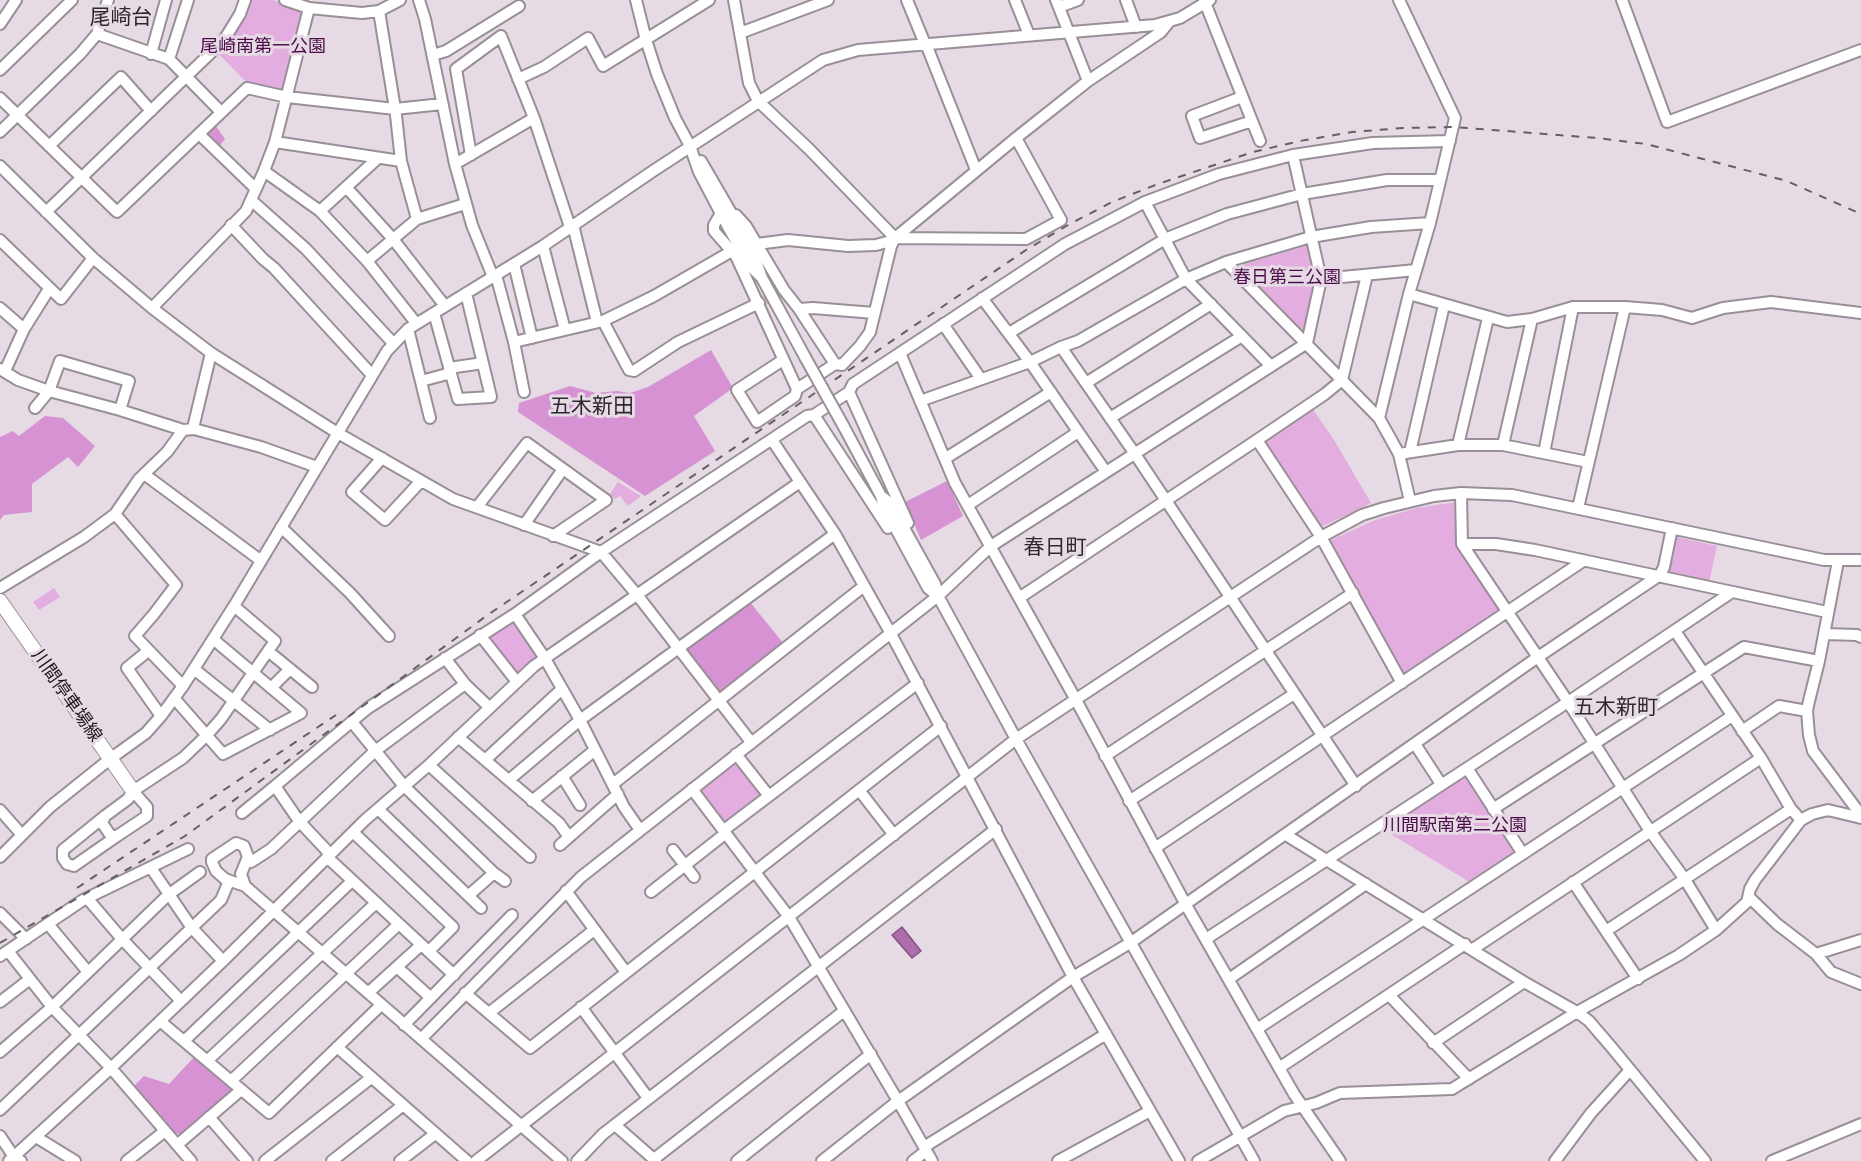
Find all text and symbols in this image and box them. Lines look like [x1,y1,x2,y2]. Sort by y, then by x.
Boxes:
district label: 尾崎台 [90,5,152,31]
park label: 尾崎南第一公園 [200,36,326,58]
park label: 春日第三公園 [1233,267,1341,289]
district label: 五木新田 [550,394,634,420]
district label: 春日町 [1024,535,1086,561]
street label: 川間停車場線 [26,646,106,746]
district label: 五木新町 [1574,695,1658,721]
park label: 川間駅南第二公園 [1383,815,1527,837]

